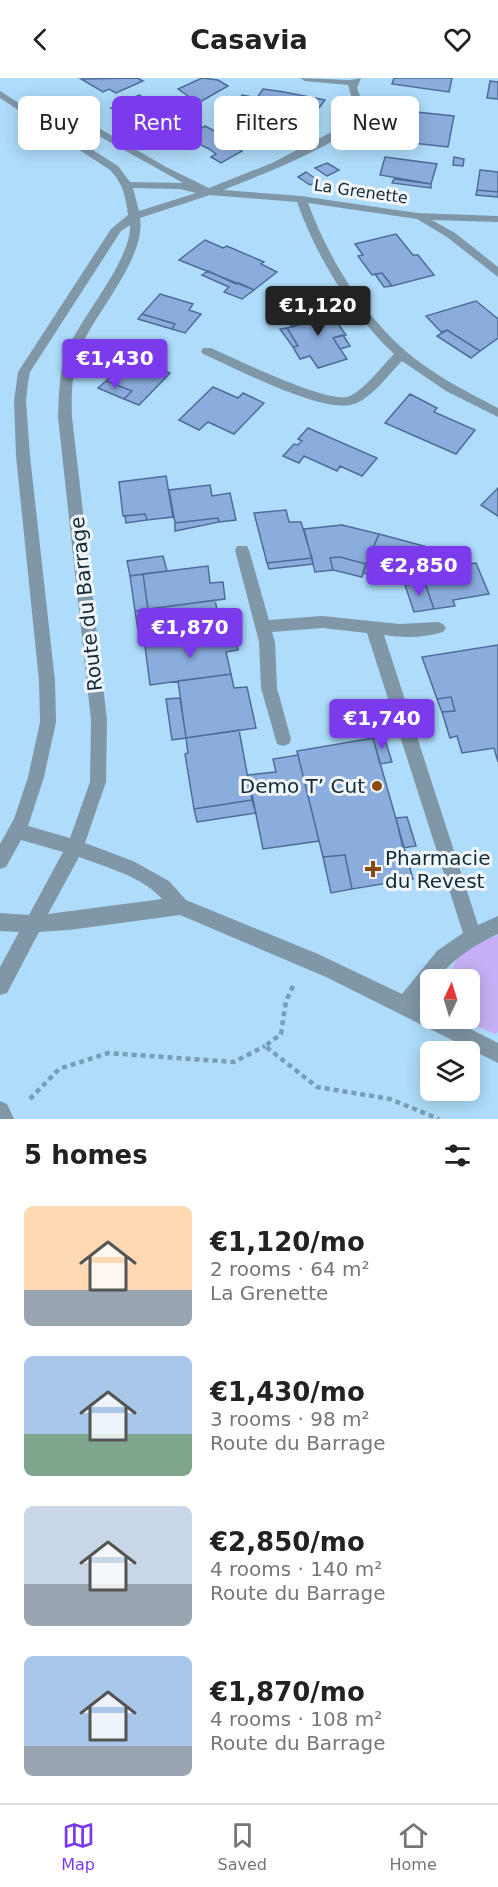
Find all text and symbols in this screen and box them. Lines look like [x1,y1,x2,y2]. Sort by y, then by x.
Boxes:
icon: back [24,23,57,56]
icon: heart [441,23,474,56]
text: Casavia [190,24,308,55]
chip: Buy [18,96,100,150]
chip: Rent [112,96,202,150]
chip: Filters [214,96,319,150]
chip: New [331,96,419,150]
street label: La Grenette [313,176,409,207]
pin: €1,120 [269,286,367,337]
text: €1,120 [279,293,357,317]
pin: €1,430 [66,339,164,390]
text: €1,430 [76,346,154,370]
street label: Route du Barrage [65,515,107,693]
pin: €2,850 [370,546,468,597]
text: €2,850 [380,553,458,577]
pin: €1,870 [141,608,239,659]
text: €1,870 [151,615,229,639]
pin: €1,740 [333,699,431,750]
text: €1,740 [343,706,421,730]
place label: Demo T’ Cut [240,774,365,798]
marker: Demo T’ Cut [370,779,384,793]
place label: Pharmacie du Revest [385,846,490,893]
marker: Pharmacie du Revest [366,862,380,876]
north arrow [420,969,480,1029]
map controls [420,969,480,1101]
button: layers [420,1041,480,1101]
icon: filters [441,1139,474,1172]
text: 5 homes [24,1140,148,1170]
text: €1,120/mo [210,1227,365,1257]
icon: home [72,1230,144,1302]
text: 2 rooms · 64 m² [210,1257,370,1281]
text: La Grenette [210,1281,328,1305]
text: €1,430/mo [210,1377,365,1407]
icon: home [72,1380,144,1452]
text: 3 rooms · 98 m² [210,1407,370,1431]
text: Route du Barrage [210,1431,385,1455]
text: €2,850/mo [210,1527,365,1557]
icon: home [72,1530,144,1602]
text: 4 rooms · 140 m² [210,1557,382,1581]
text: Route du Barrage [210,1581,385,1605]
text: €1,870/mo [210,1677,365,1707]
icon: home [72,1680,144,1752]
text: 4 rooms · 108 m² [210,1707,382,1731]
text: Route du Barrage [210,1731,385,1755]
tab: Map [61,1819,95,1874]
tab: Saved [218,1819,267,1874]
tab: Home [389,1819,437,1874]

